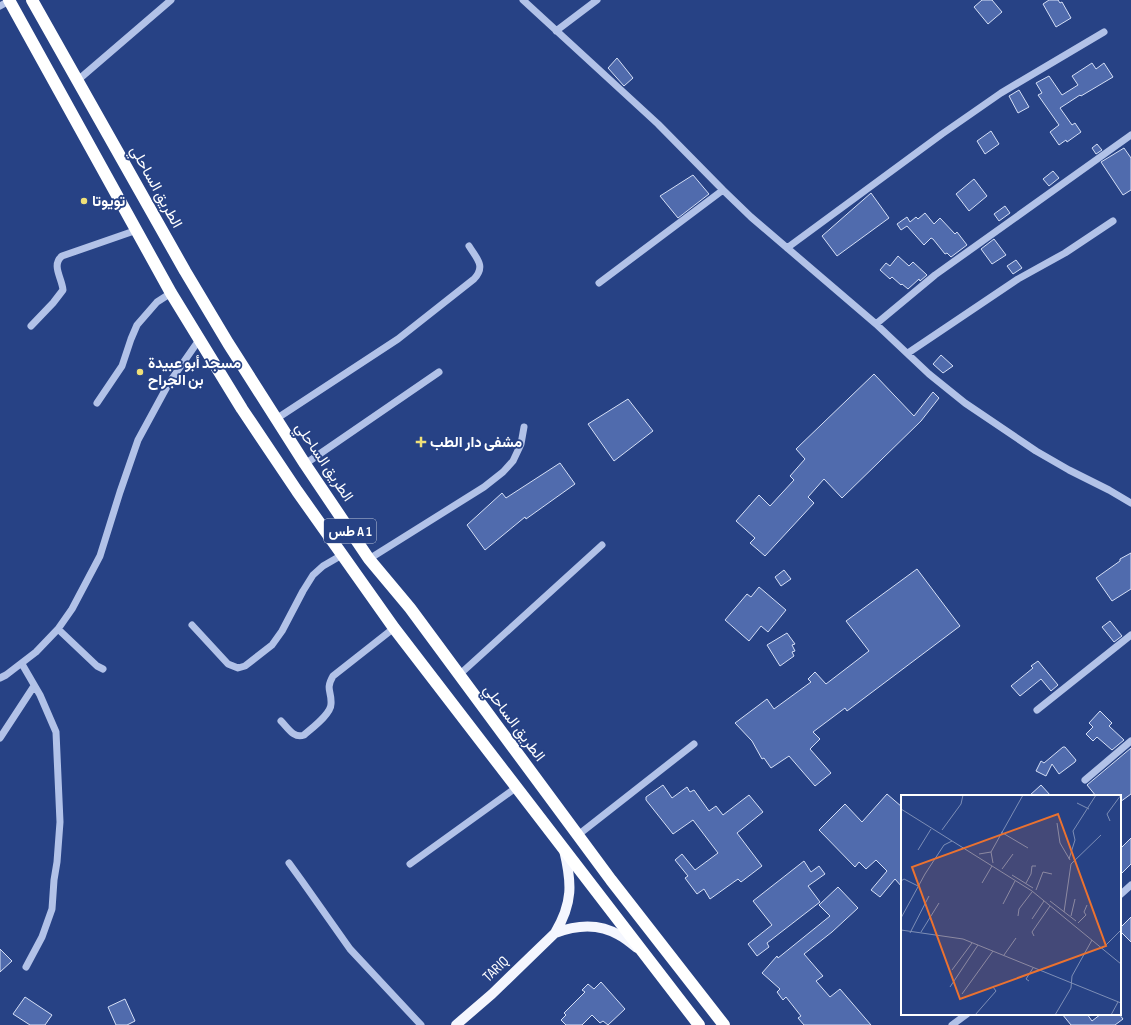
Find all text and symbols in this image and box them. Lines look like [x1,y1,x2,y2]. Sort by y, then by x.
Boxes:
street label: الطريق الساحلي [123,142,186,233]
place label: تويوتا [92,192,125,211]
marker: تويوتا [79,196,89,206]
place label: مسجد أبو عبيدة بن الجراح [148,354,241,390]
marker: مسجد أبو عبيدة بن الجراح [135,367,145,377]
street label: الطريق الساحلي [288,419,357,507]
place label: مشفى دار الطب [430,433,522,452]
marker: مشفى دار الطب [415,436,427,448]
road number: طس A 1 [324,519,376,543]
street label: الطريق الساحلي [477,681,549,767]
inset map [901,795,1121,1015]
street label: TARIQ [479,952,513,986]

